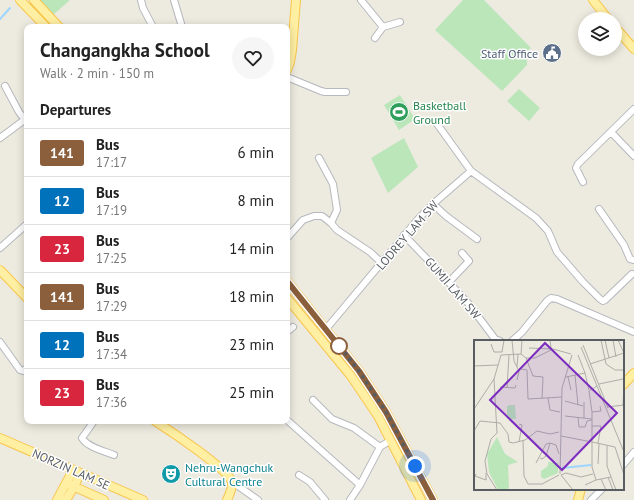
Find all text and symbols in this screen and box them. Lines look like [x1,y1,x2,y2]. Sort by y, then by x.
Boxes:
map controls [578,12,622,56]
button: layers [578,12,622,56]
button: heart [232,37,274,79]
text: Changangkha School [40,38,209,62]
public building icon: Staff Office [541,42,563,64]
place label: Staff Office [481,46,538,61]
text: Walk · 2 min · 150 m [40,65,154,82]
place label: Basketball Ground [413,98,467,127]
text: Departures [40,100,111,119]
sports icon: Basketball Ground [388,101,410,123]
text: Bus [96,135,119,154]
text: 6 min [237,143,274,162]
text: 141 [50,144,74,162]
text: 17:17 [96,154,127,171]
text: Bus [96,183,119,202]
text: 8 min [237,191,274,210]
text: 12 [54,192,70,210]
street label: LODREY LAM SW [373,197,441,273]
text: 17:19 [96,202,127,219]
text: Bus [96,231,119,250]
text: 14 min [229,239,274,258]
text: 23 [54,240,70,258]
text: 17:25 [96,250,127,267]
street label: GUMJI LAM SW [422,254,484,322]
text: Bus [96,279,119,298]
text: 18 min [229,287,274,306]
text: 141 [50,288,74,306]
text: 17:29 [96,298,127,315]
text: Bus [96,327,119,346]
text: 23 min [229,335,274,354]
text: 12 [54,336,70,354]
unlabelled marker [330,337,348,355]
inset map [474,340,624,490]
text: 17:34 [96,346,127,363]
text: Bus [96,375,119,394]
text: 25 min [229,383,274,402]
text: 23 [54,384,70,402]
text: 17:36 [96,394,127,411]
street label: NORZIN LAM SE [30,445,112,493]
your location [405,456,425,476]
place label: Nehru-Wangchuk Cultural Centre [185,460,273,489]
theatre icon: Nehru-Wangchuk Cultural Centre [160,463,182,485]

